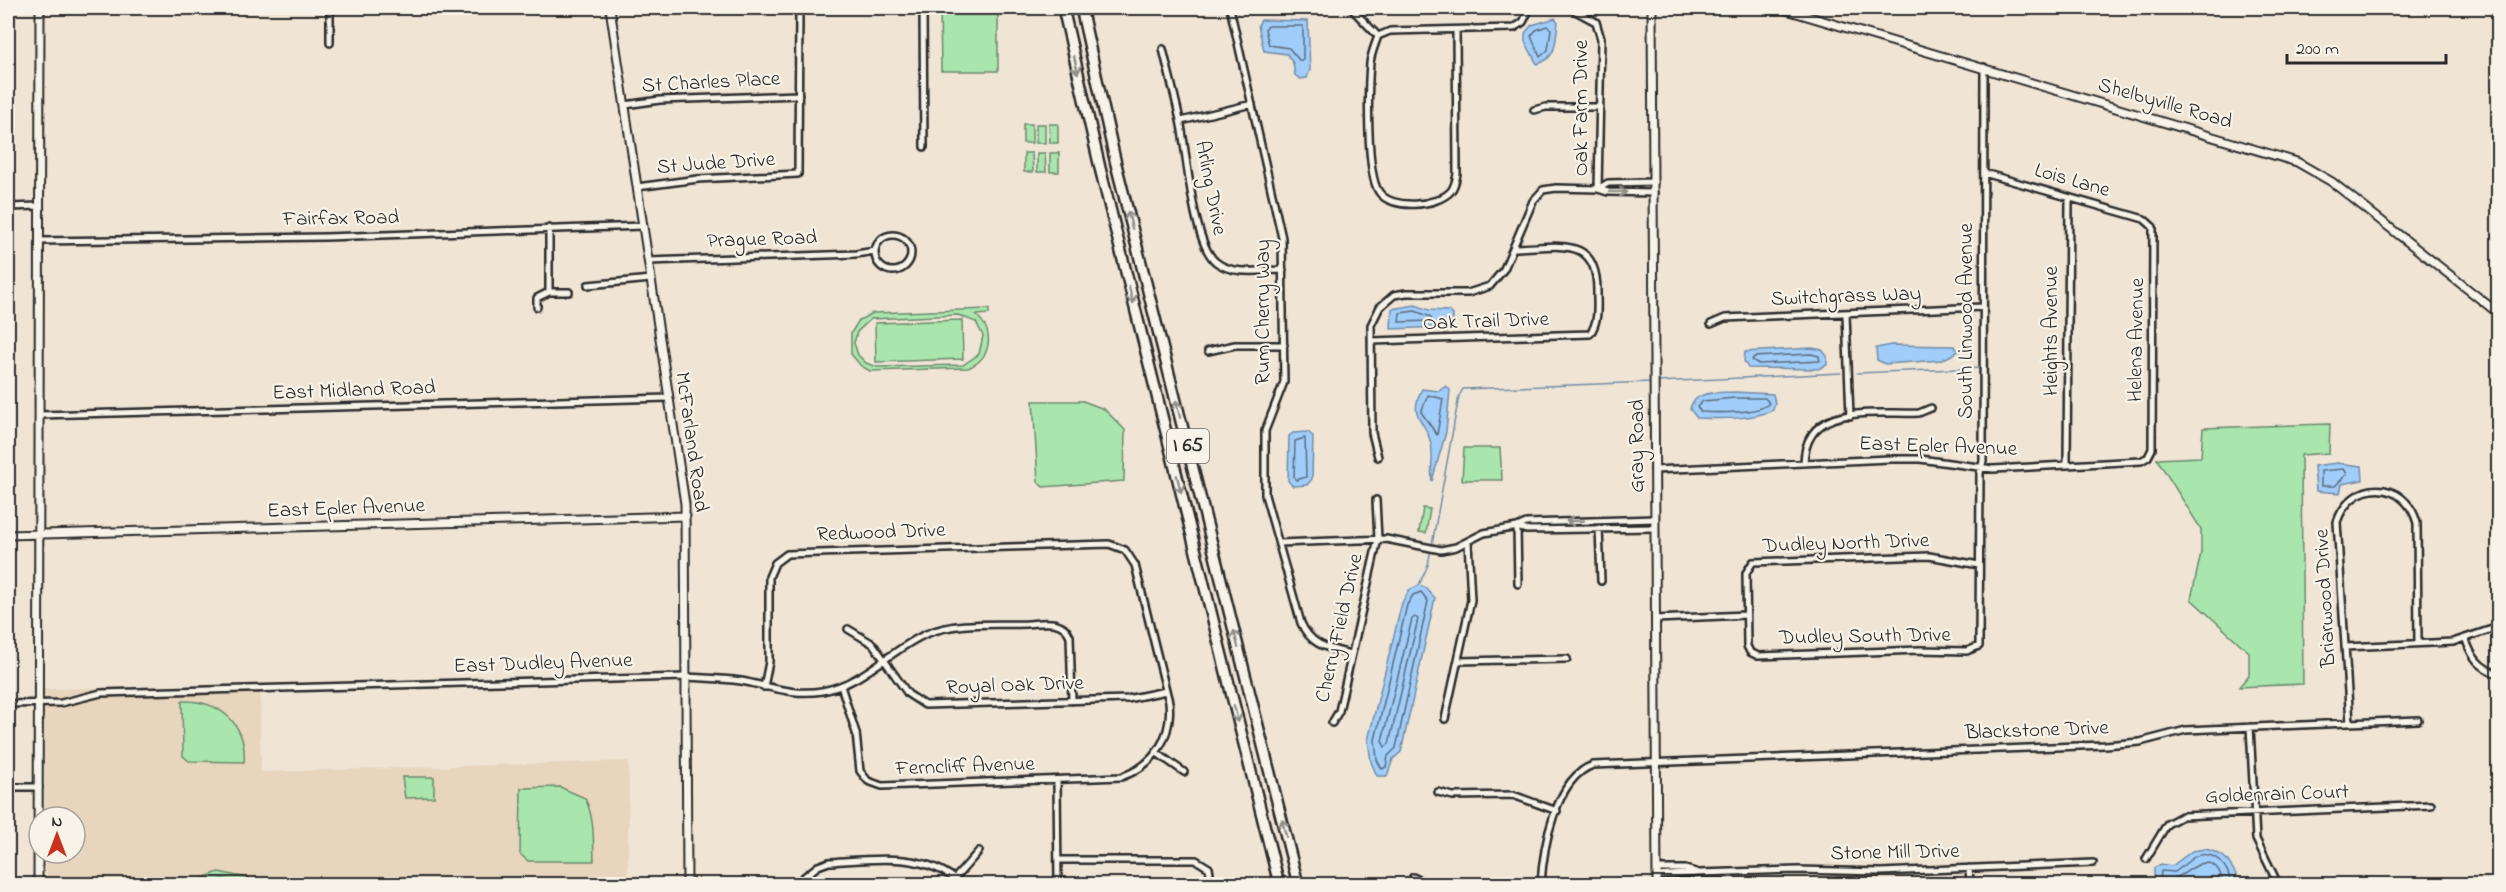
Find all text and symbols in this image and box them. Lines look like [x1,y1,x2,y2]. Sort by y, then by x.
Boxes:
scale bar [2287,27,2446,65]
text: 200 m [2296,37,2339,63]
street label: Oak Farm Drive [1567,39,1597,176]
one-way arrow [1071,55,1083,74]
street label: St Charles Place [641,64,782,102]
street label: Shelbyville Road [2094,71,2236,139]
street label: Arling Drive [1184,138,1234,239]
street label: St Jude Drive [656,145,777,183]
street label: Lois Lane [2031,156,2114,206]
one-way arrow [1608,186,1628,198]
street label: Fairfax Road [281,203,400,235]
one-way arrow [1124,211,1136,230]
street label: Prague Road [706,223,818,259]
street label: South Linwood Avenue [1952,223,1982,419]
street label: Rum Cherry Way [1249,239,1281,385]
street label: Heights Avenue [2037,266,2069,396]
street label: Helena Avenue [2121,277,2153,402]
street label: Switchgrass Way [1770,279,1922,317]
one-way arrow [1126,285,1138,304]
street label: Oak Trail Drive [1423,305,1550,339]
street label: McFarland Road [666,370,716,514]
street label: East Midland Road [272,373,436,409]
street label: Gray Road [1623,399,1655,493]
one-way arrow [1172,400,1183,419]
road number: I 65 [1167,429,1209,463]
street label: East Epler Avenue [1858,429,2018,465]
one-way arrow [1173,474,1185,493]
street label: East Epler Avenue [266,491,426,527]
one-way arrow [1566,515,1586,527]
street label: Redwood Drive [816,516,947,550]
street label: Dudley North Drive [1761,526,1931,564]
street label: Briarwood Drive [2307,527,2345,669]
street label: Cherry Field Drive [1308,550,1374,706]
street label: Dudley South Drive [1778,620,1952,656]
one-way arrow [1230,629,1241,648]
street label: East Dudley Avenue [453,646,634,684]
street label: Royal Oak Drive [946,669,1085,705]
one-way arrow [1231,704,1243,723]
street label: Blackstone Drive [1964,713,2110,749]
street label: Ferncliff Avenue [894,750,1036,784]
street label: Goldenrain Court [2205,778,2349,812]
north arrow [27,805,87,865]
text: N [52,810,63,834]
one-way arrow [1277,819,1289,838]
street label: Stone Mill Drive [1830,837,1960,869]

